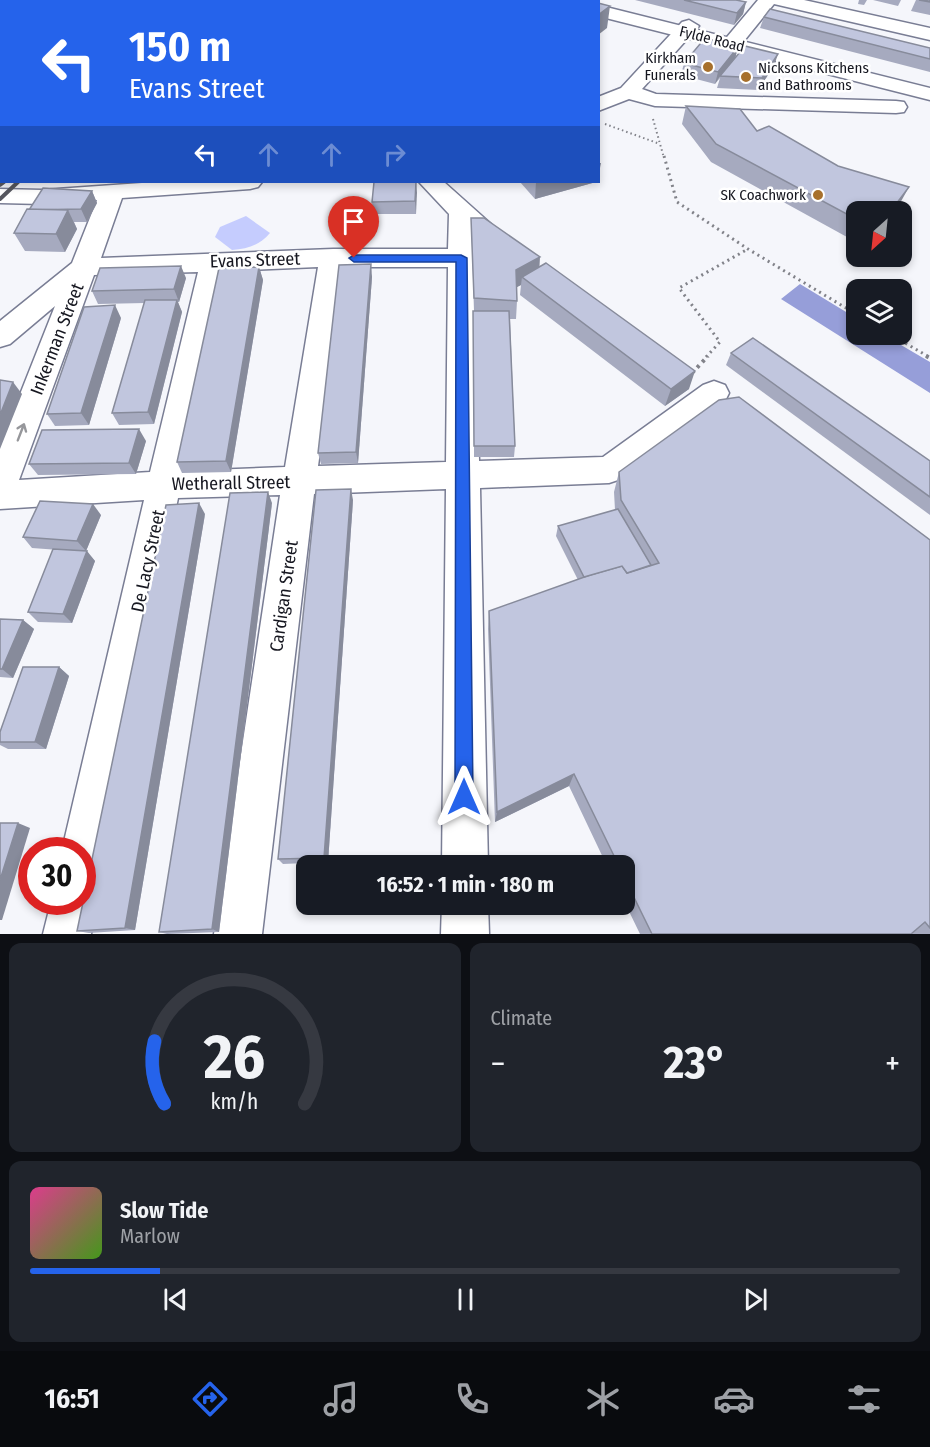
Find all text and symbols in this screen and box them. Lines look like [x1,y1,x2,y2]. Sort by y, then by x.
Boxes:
text: 150 m [129,22,231,72]
street label: Fylde Road [677,22,747,56]
icon: left [30,24,108,102]
place label: Kirkham Funerals [644,49,696,84]
place label: Nicksons Kitchens and Bathrooms [758,59,869,94]
marker: Kirkham Funerals [701,60,715,74]
marker: Nicksons Kitchens and Bathrooms [739,70,753,84]
text: Evans Street [129,73,265,105]
icon: left [189,138,222,171]
icon: ahead [252,138,285,171]
icon: ahead [315,138,348,171]
icon: right [378,138,411,171]
place label: SK Coachwork [720,186,806,204]
marker: SK Coachwork [811,188,825,202]
pin [328,196,379,258]
north arrow [846,201,912,267]
map controls [846,201,912,345]
icon: arrive [337,205,370,238]
street label: Evans Street [209,247,301,273]
button: layers [846,279,912,345]
street label: Inkerman Street [26,280,88,398]
one-way arrow [16,423,27,442]
street label: Wetherall Street [171,471,291,495]
street label: De Lacy Street [126,508,170,614]
street label: Cardigan Street [265,539,303,653]
position arrow [432,765,496,829]
speed limit sign: 30 [18,837,96,915]
text: 16:52 · 1 min · 180 m [377,871,554,898]
text: Climate [491,1006,552,1030]
text: 26 [203,1020,266,1095]
text: 23° [664,1036,727,1090]
text: − [491,1044,505,1084]
text: + [885,1044,900,1084]
text: km/h [211,1090,259,1116]
text: Slow Tide [120,1197,208,1224]
text: Marlow [120,1224,180,1248]
icon: previous [159,1283,192,1316]
icon: pause [449,1283,482,1316]
icon: next [739,1283,772,1316]
icon: directions [189,1378,231,1420]
icon: music [320,1378,362,1420]
icon: phone [451,1378,493,1420]
icon: climate [582,1378,624,1420]
icon: car [713,1378,755,1420]
icon: filters [843,1378,885,1420]
text: 16:51 [44,1383,100,1415]

